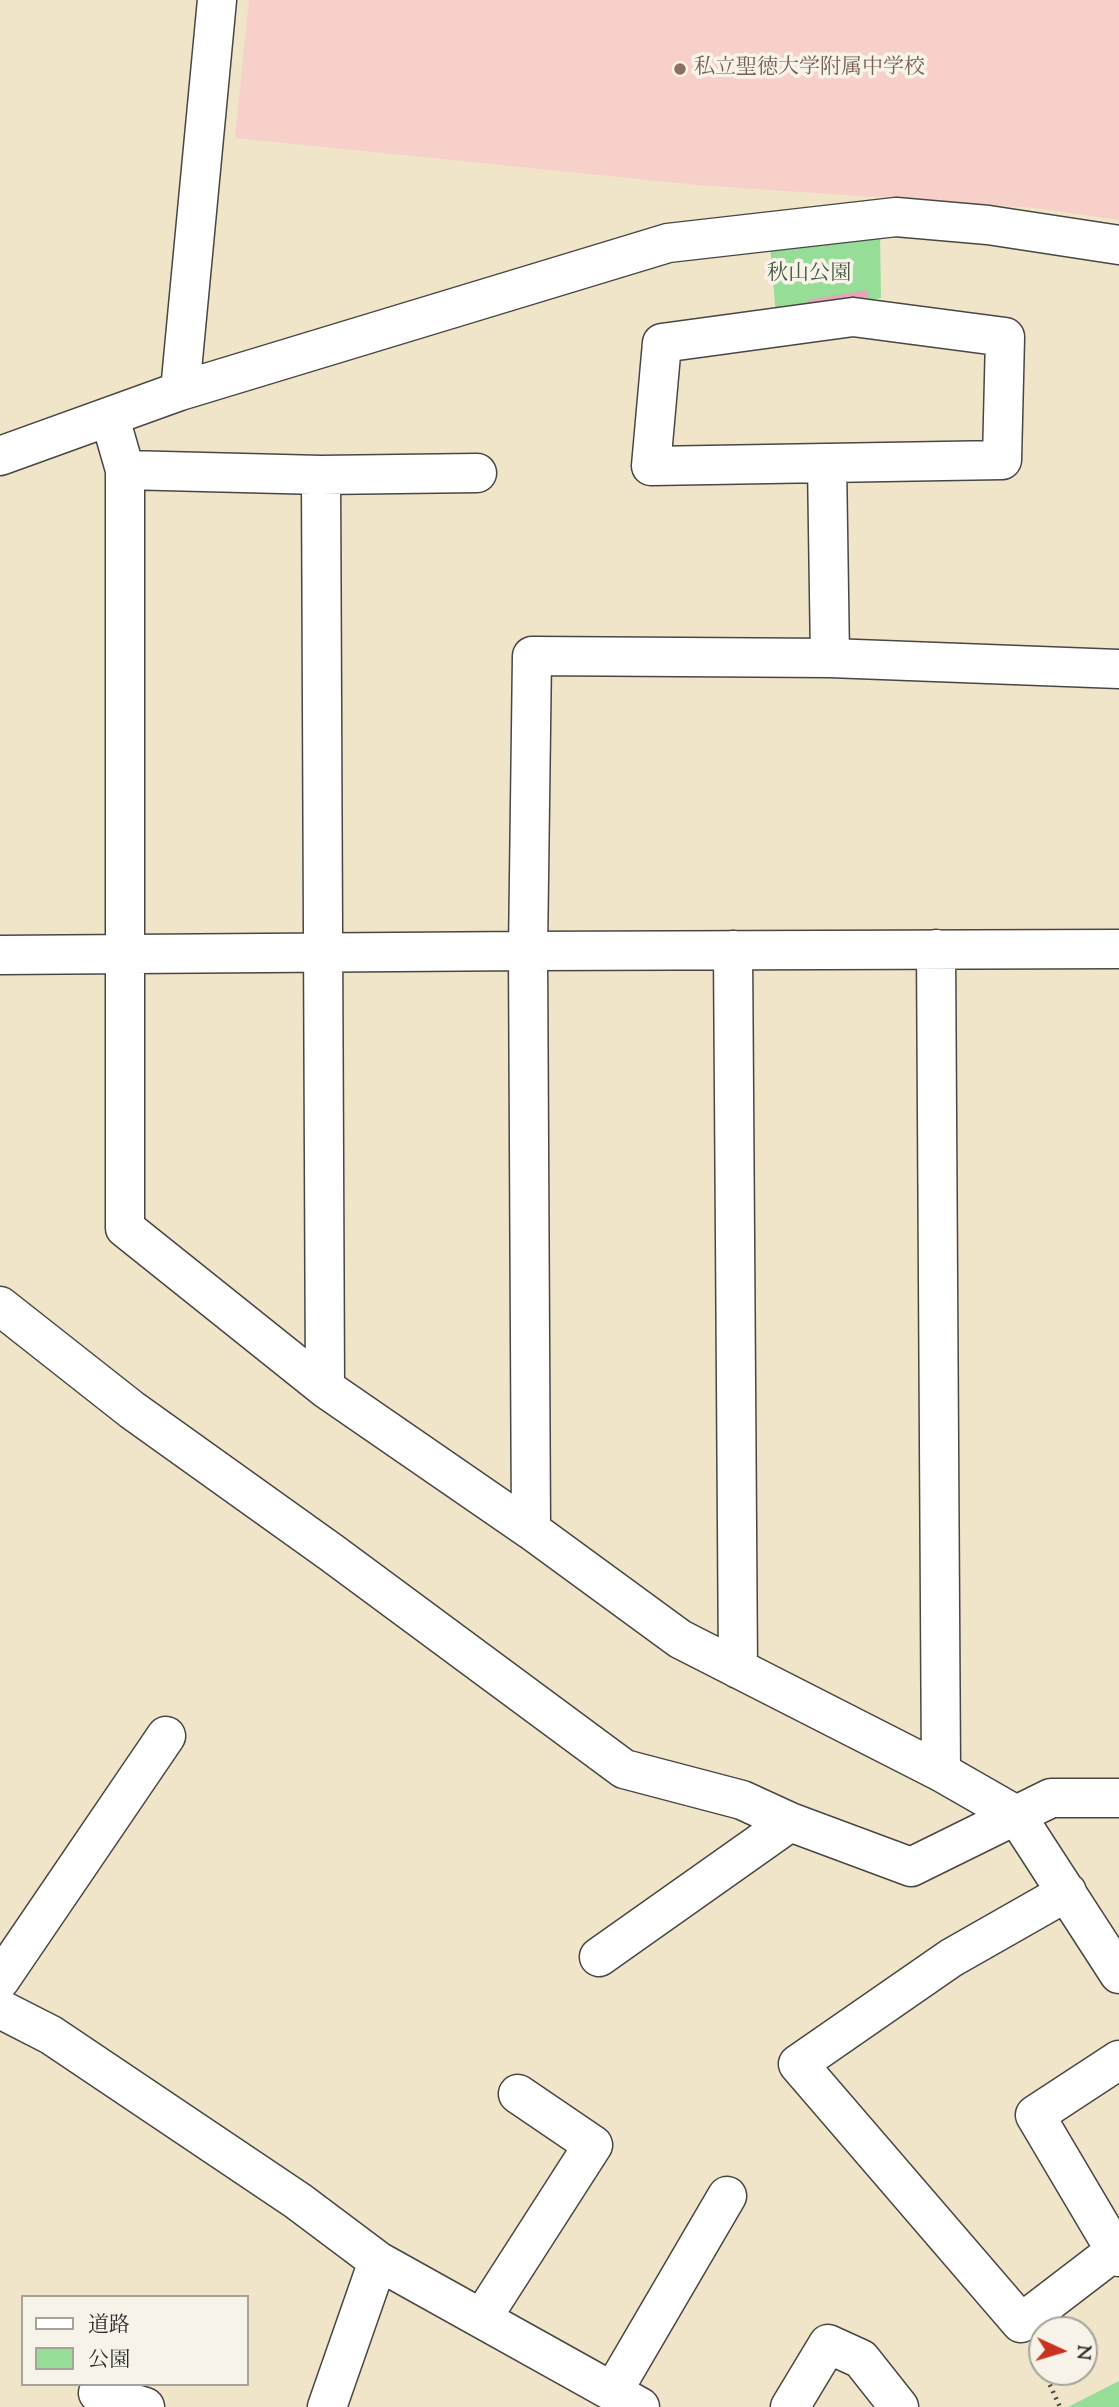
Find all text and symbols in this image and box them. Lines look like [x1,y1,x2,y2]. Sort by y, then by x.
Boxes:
place label: 私立聖徳大学附属中学校 [694,56,925,82]
marker: 私立聖徳大学附属中学校 [672,61,688,77]
park label: 秋山公園 [767,262,851,288]
legend [21,2295,248,2386]
text: 道路 [88,2311,130,2341]
north arrow [1028,2316,1098,2386]
text: N [1068,2344,1096,2361]
text: 公園 [88,2346,130,2376]

